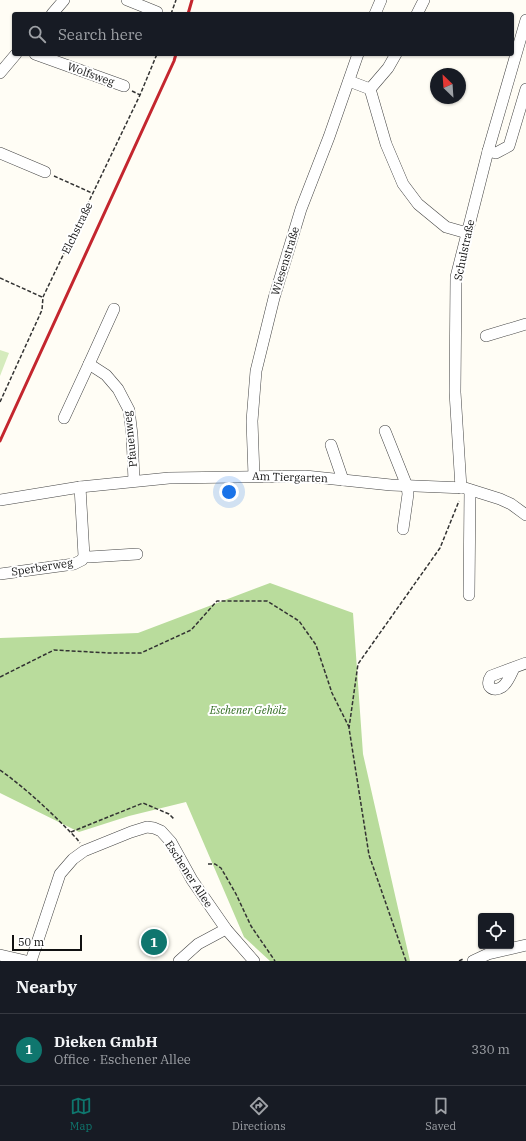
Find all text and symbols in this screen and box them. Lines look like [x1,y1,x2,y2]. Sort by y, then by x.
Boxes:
search box [12,12,514,56]
icon: search [26,23,48,45]
text: Search here [58,25,143,44]
street label: Wolfsweg [66,59,116,89]
north arrow [430,68,466,104]
street label: Elchstraße [58,200,96,256]
street label: Schulstraße [451,218,477,282]
street label: Wiesenstraße [268,225,302,297]
street label: Pfauenweg [120,410,140,468]
street label: Am Tiergarten [252,469,328,485]
your location [219,482,239,502]
street label: Sperberweg [10,555,74,579]
park label: Eschener Gehölz [209,703,287,717]
street label: Eschener Allee [162,838,216,910]
map controls [478,913,514,949]
button: locate [478,913,514,949]
pin: 1 [141,927,167,957]
scale bar [12,933,82,952]
text: 50 m [18,935,44,949]
text: Nearby [16,976,77,998]
text: Dieken GmbH [54,1032,158,1051]
text: 1 [25,1041,33,1058]
text: 330 m [471,1041,510,1058]
text: Office · Eschener Allee [54,1051,191,1068]
tab: Map [70,1095,92,1133]
tab: Directions [232,1095,286,1133]
tab: Saved [425,1095,456,1133]

